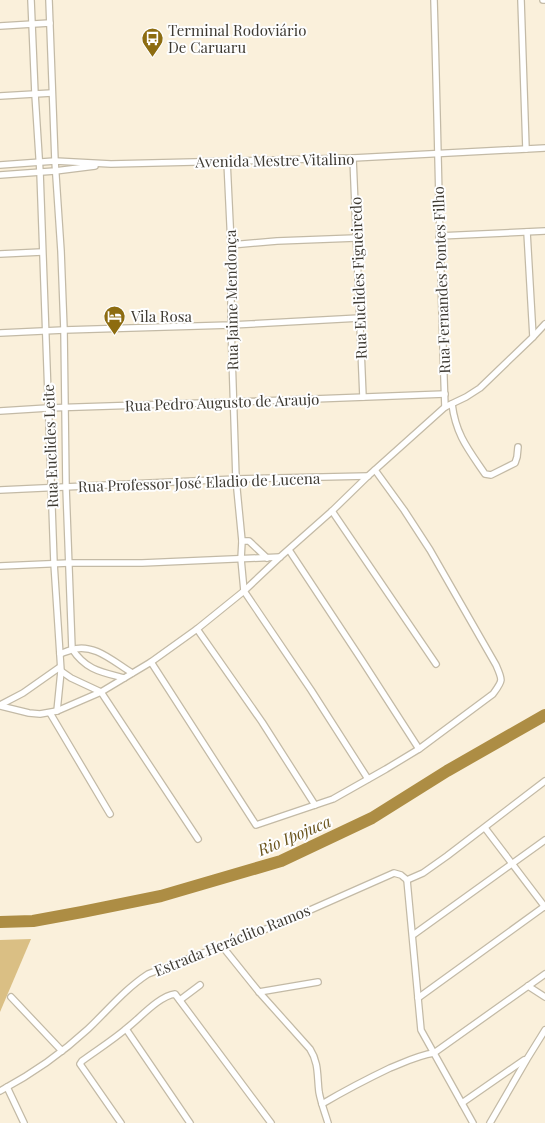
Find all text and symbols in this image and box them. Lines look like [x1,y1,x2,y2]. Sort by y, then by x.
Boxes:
place label: Terminal Rodoviário De Caruaru [168,20,306,57]
bus stop icon: Terminal Rodoviário De Caruaru [140,27,164,58]
street label: Avenida Mestre Vitalino [194,149,355,171]
street label: Rua Fernandes Pontes Filho [428,186,454,374]
street label: Rua Euclides Figueiredo [345,196,371,360]
street label: Rua Jaime Mendonça [220,229,242,370]
hotel icon: Vila Rosa [103,304,127,335]
place label: Vila Rosa [130,306,192,326]
street label: Rua Euclides Leite [38,384,62,508]
street label: Rua Pedro Augusto de Araujo [124,389,320,415]
street label: Rua Professor José Eladio de Lucena [77,468,321,496]
water label: Rio Ipojuca [253,810,334,860]
street label: Estrada Heráclito Ramos [151,900,313,980]

